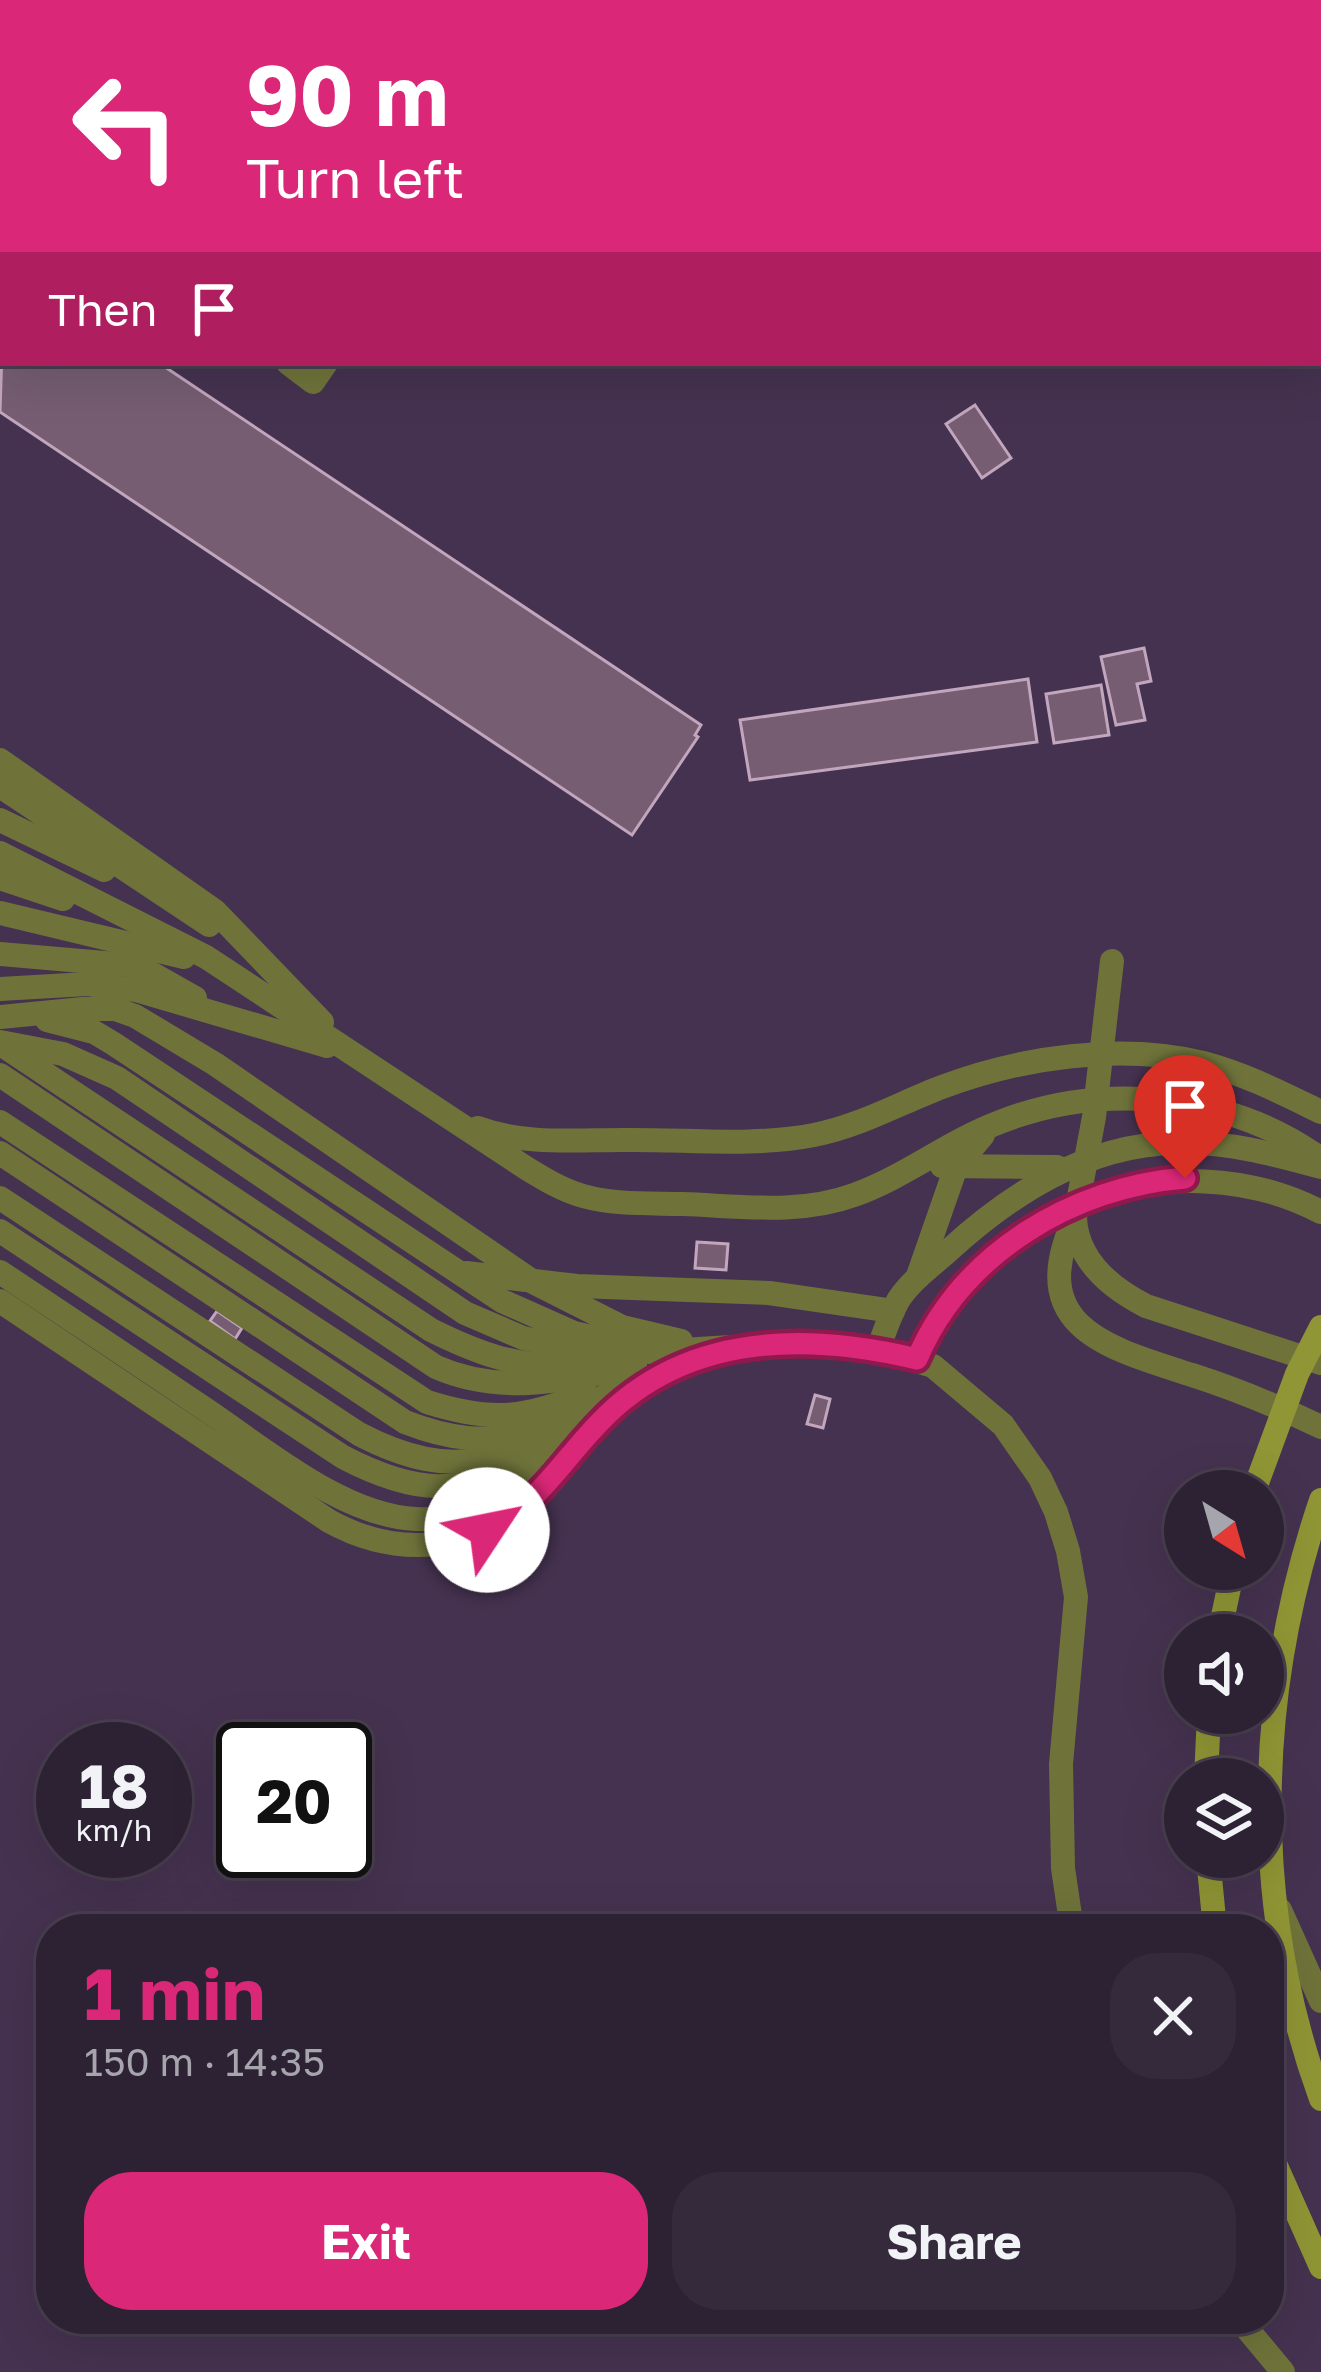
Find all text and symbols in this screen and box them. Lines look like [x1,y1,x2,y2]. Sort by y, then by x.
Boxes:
text: 90 m [246,44,448,144]
icon: left [48,48,204,204]
text: Turn left [246,145,464,210]
icon: arrive [181,276,247,342]
text: Then [48,282,157,336]
pin [1134,1055,1236,1178]
icon: arrive [1152,1073,1218,1139]
position arrow [424,1467,550,1593]
north arrow [1164,1470,1284,1590]
map controls [1164,1470,1284,1878]
button: sound [1164,1614,1284,1734]
speed limit sign: 20 [216,1722,372,1878]
text: 18 [79,1749,149,1821]
button: layers [1164,1758,1284,1878]
text: km/h [76,1812,152,1848]
text: 1 min [84,1949,265,2036]
button: close [1110,1953,1236,2079]
text: 150 m · 14:35 [84,2038,325,2085]
button: Exit [84,2172,648,2310]
button: Share [672,2172,1236,2310]

